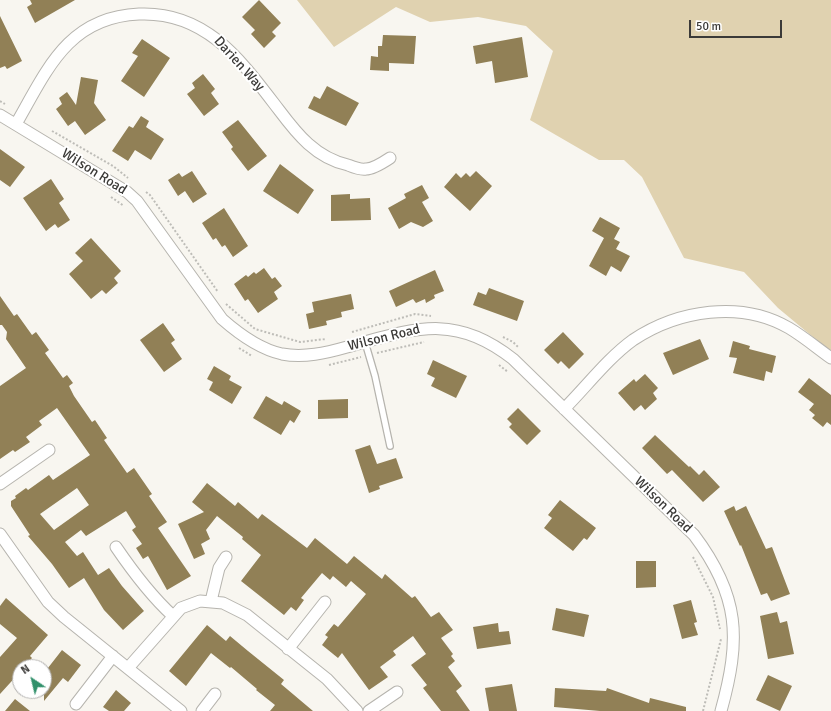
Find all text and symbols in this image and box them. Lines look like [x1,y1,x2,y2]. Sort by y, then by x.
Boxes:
scale bar [691,12,784,38]
text: 50 m [696,19,721,34]
street label: Darien Way [210,33,268,95]
street label: Wilson Road [58,145,130,199]
street label: Wilson Road [346,321,422,355]
street label: Wilson Road [631,473,695,537]
north arrow [12,659,52,699]
text: N [19,662,32,677]

